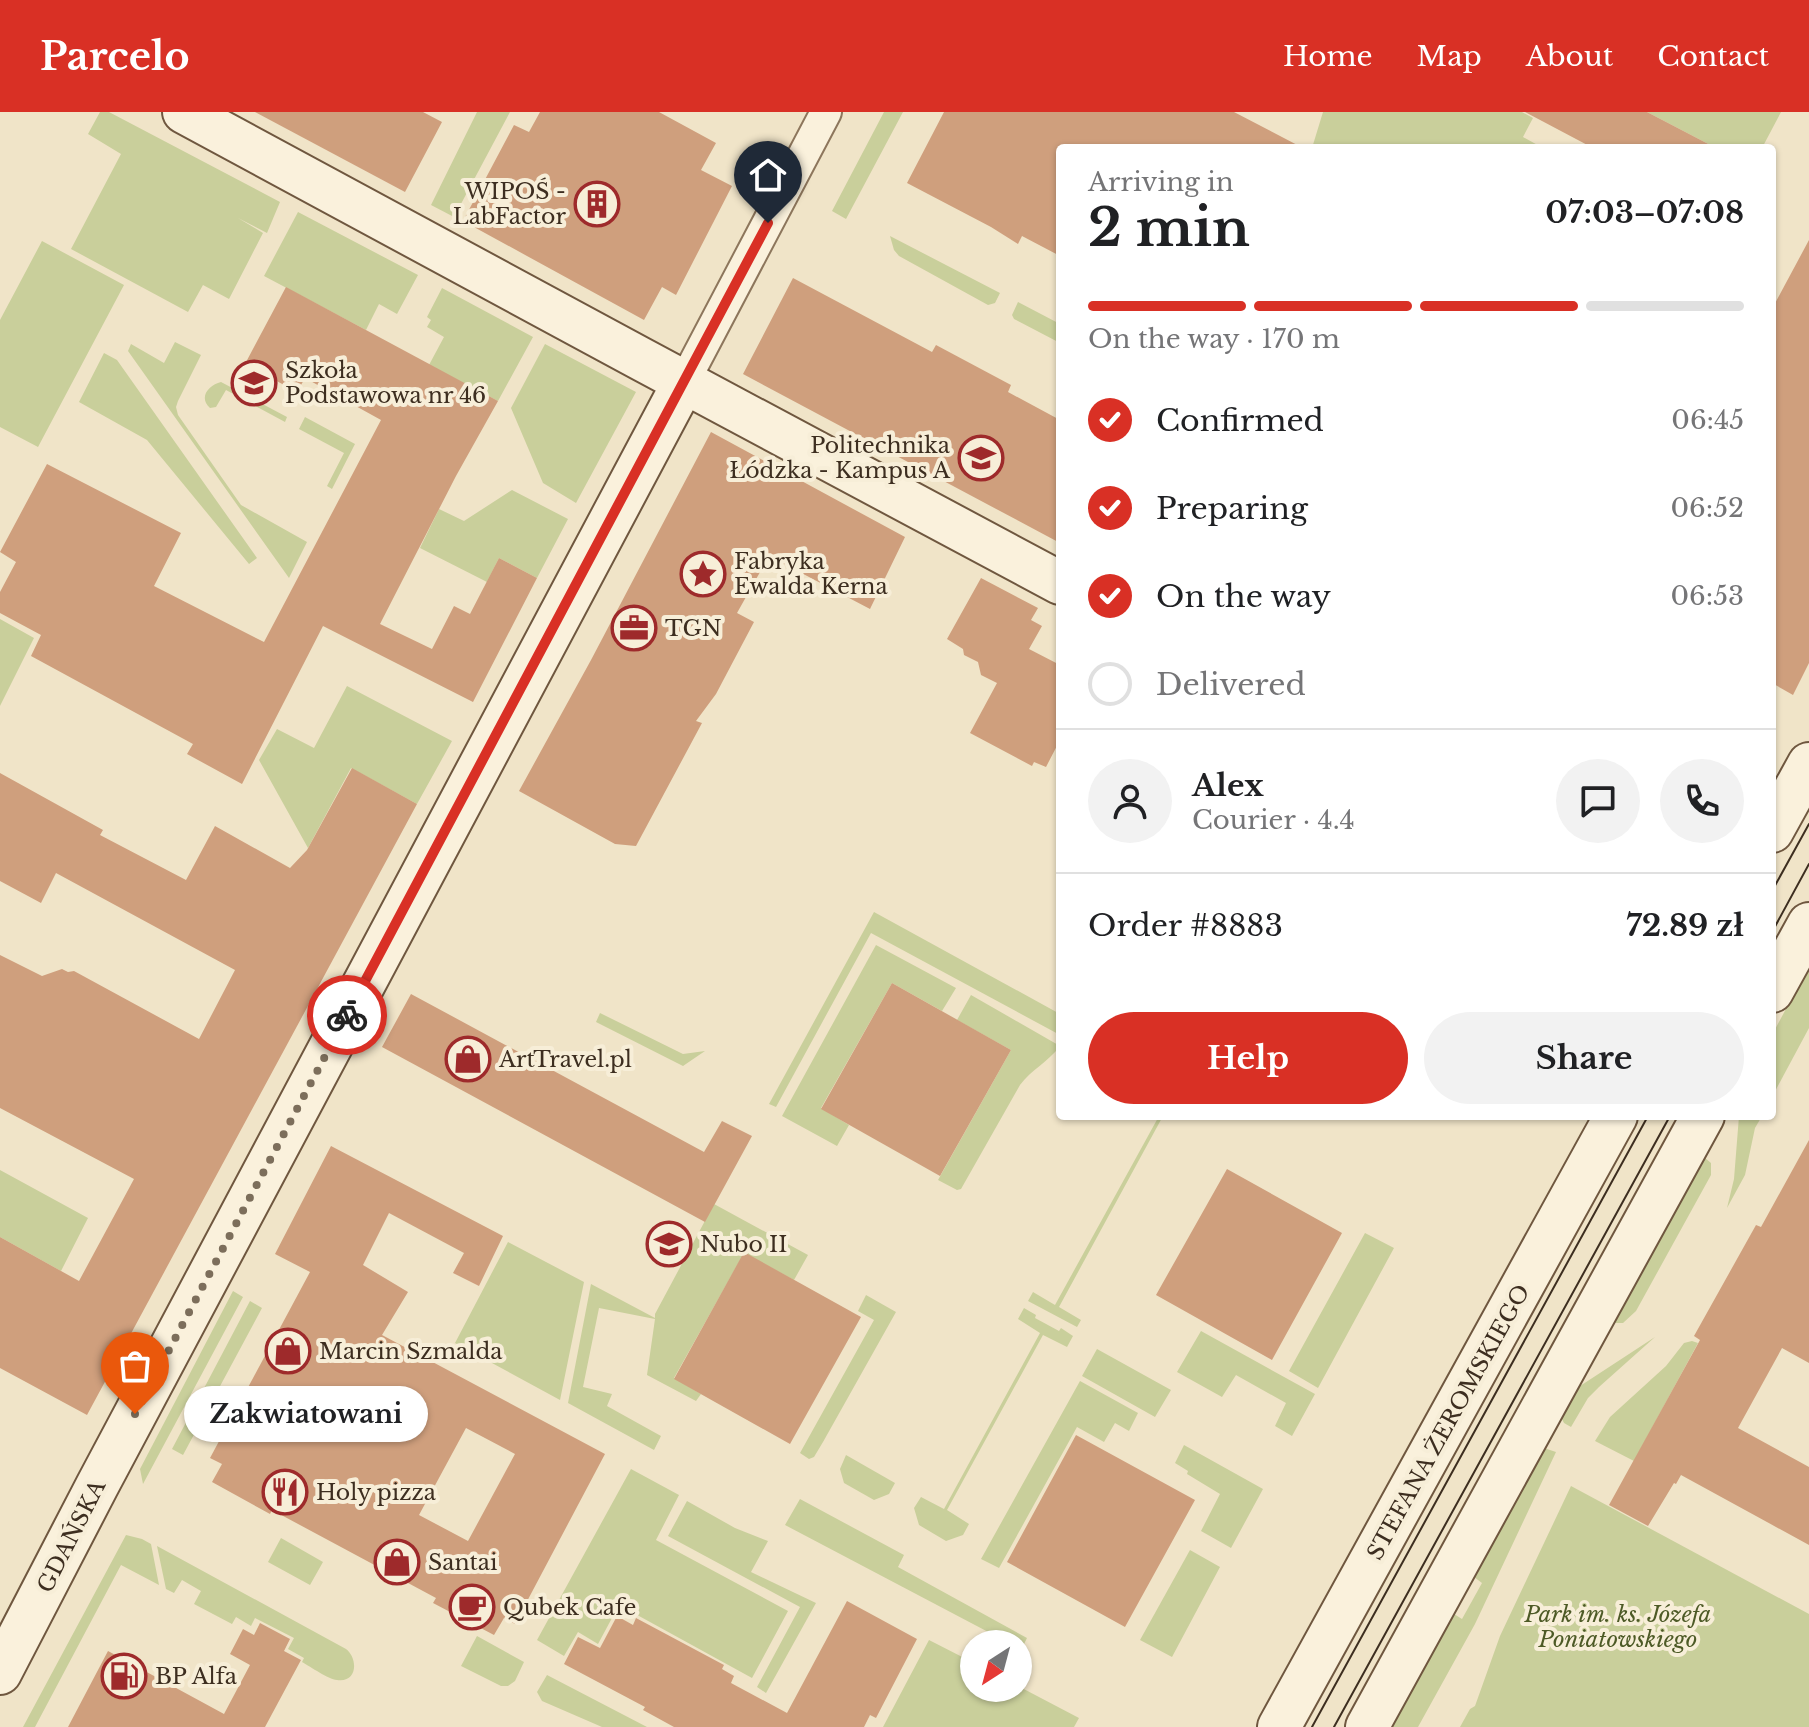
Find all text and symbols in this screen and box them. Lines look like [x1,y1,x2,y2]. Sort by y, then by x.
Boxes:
text: Parcelo [40,33,190,80]
text: Home [1283,39,1373,74]
text: Map [1417,39,1482,74]
text: About [1526,39,1613,74]
text: Contact [1657,39,1769,74]
pin [734,141,802,223]
icon: home [746,153,790,197]
text: Arriving in [1088,166,1234,198]
place label: WIPOŚ - LabFactor [453,177,566,230]
building icon: WIPOŚ - LabFactor [573,180,621,228]
text: 07:03–07:08 [1545,194,1744,231]
text: 2 min [1088,196,1250,260]
text: On the way · 170 m [1088,323,1340,355]
place label: Szkoła Podstawowa nr 46 [285,357,486,409]
school or university icon: Szkoła Podstawowa nr 46 [230,359,278,407]
icon: check [1088,398,1132,442]
text: Confirmed [1156,402,1324,439]
text: 06:45 [1671,404,1744,436]
place label: Politechnika Łódzka - Kampus A [729,432,951,484]
school or university icon: Politechnika Łódzka - Kampus A [957,434,1005,482]
icon: check [1088,486,1132,530]
text: Preparing [1156,490,1308,527]
text: 06:52 [1671,492,1744,524]
place label: Fabryka Ewalda Kerna [734,548,889,600]
place icon: Fabryka Ewalda Kerna [679,550,727,598]
icon: check [1088,574,1132,618]
text: On the way [1156,578,1331,615]
text: 06:53 [1671,580,1744,612]
office icon: TGN [610,604,658,652]
place label: TGN [665,615,722,642]
text: Delivered [1156,666,1306,703]
button: person [1088,759,1172,843]
button: chat [1556,759,1640,843]
button: phone [1660,759,1744,843]
text: Alex [1192,767,1264,804]
text: Courier · 4.4 [1192,804,1355,836]
text: Order #8883 [1088,907,1283,944]
text: 72.89 zł [1626,907,1744,944]
courier [307,975,387,1055]
icon: bike [325,993,369,1037]
button: Help [1088,1012,1408,1104]
button: Share [1424,1012,1744,1104]
shop icon: ArtTravel.pl [444,1035,492,1083]
place label: ArtTravel.pl [498,1046,632,1073]
school or university icon: Nubo II [645,1220,693,1268]
place label: Nubo II [700,1231,787,1258]
street label: STEFANA ŻEROMSKIEGO [1360,1279,1536,1565]
shop icon: Marcin Szmalda [264,1327,312,1375]
pin [101,1332,169,1414]
place label: Marcin Szmalda [319,1338,503,1365]
icon: bag [113,1344,157,1388]
callout: Zakwiatowani [183,1386,427,1442]
text: Zakwiatowani [210,1398,402,1430]
restaurant icon: Holy pizza [261,1468,309,1516]
street label: GDAŃSKA [31,1474,112,1597]
place label: Holy pizza [316,1479,437,1506]
shop icon: Santai [373,1538,421,1586]
place label: Santai [428,1549,498,1576]
cafe icon: Qubek Cafe [448,1583,496,1631]
place label: Qubek Cafe [503,1594,636,1621]
park label: Park im. ks. Józefa Poniatowskiego [1524,1601,1711,1653]
north arrow [960,1630,1032,1702]
map controls [960,1630,1032,1702]
fuel station icon: BP Alfa [100,1652,148,1700]
place label: BP Alfa [155,1663,238,1690]

